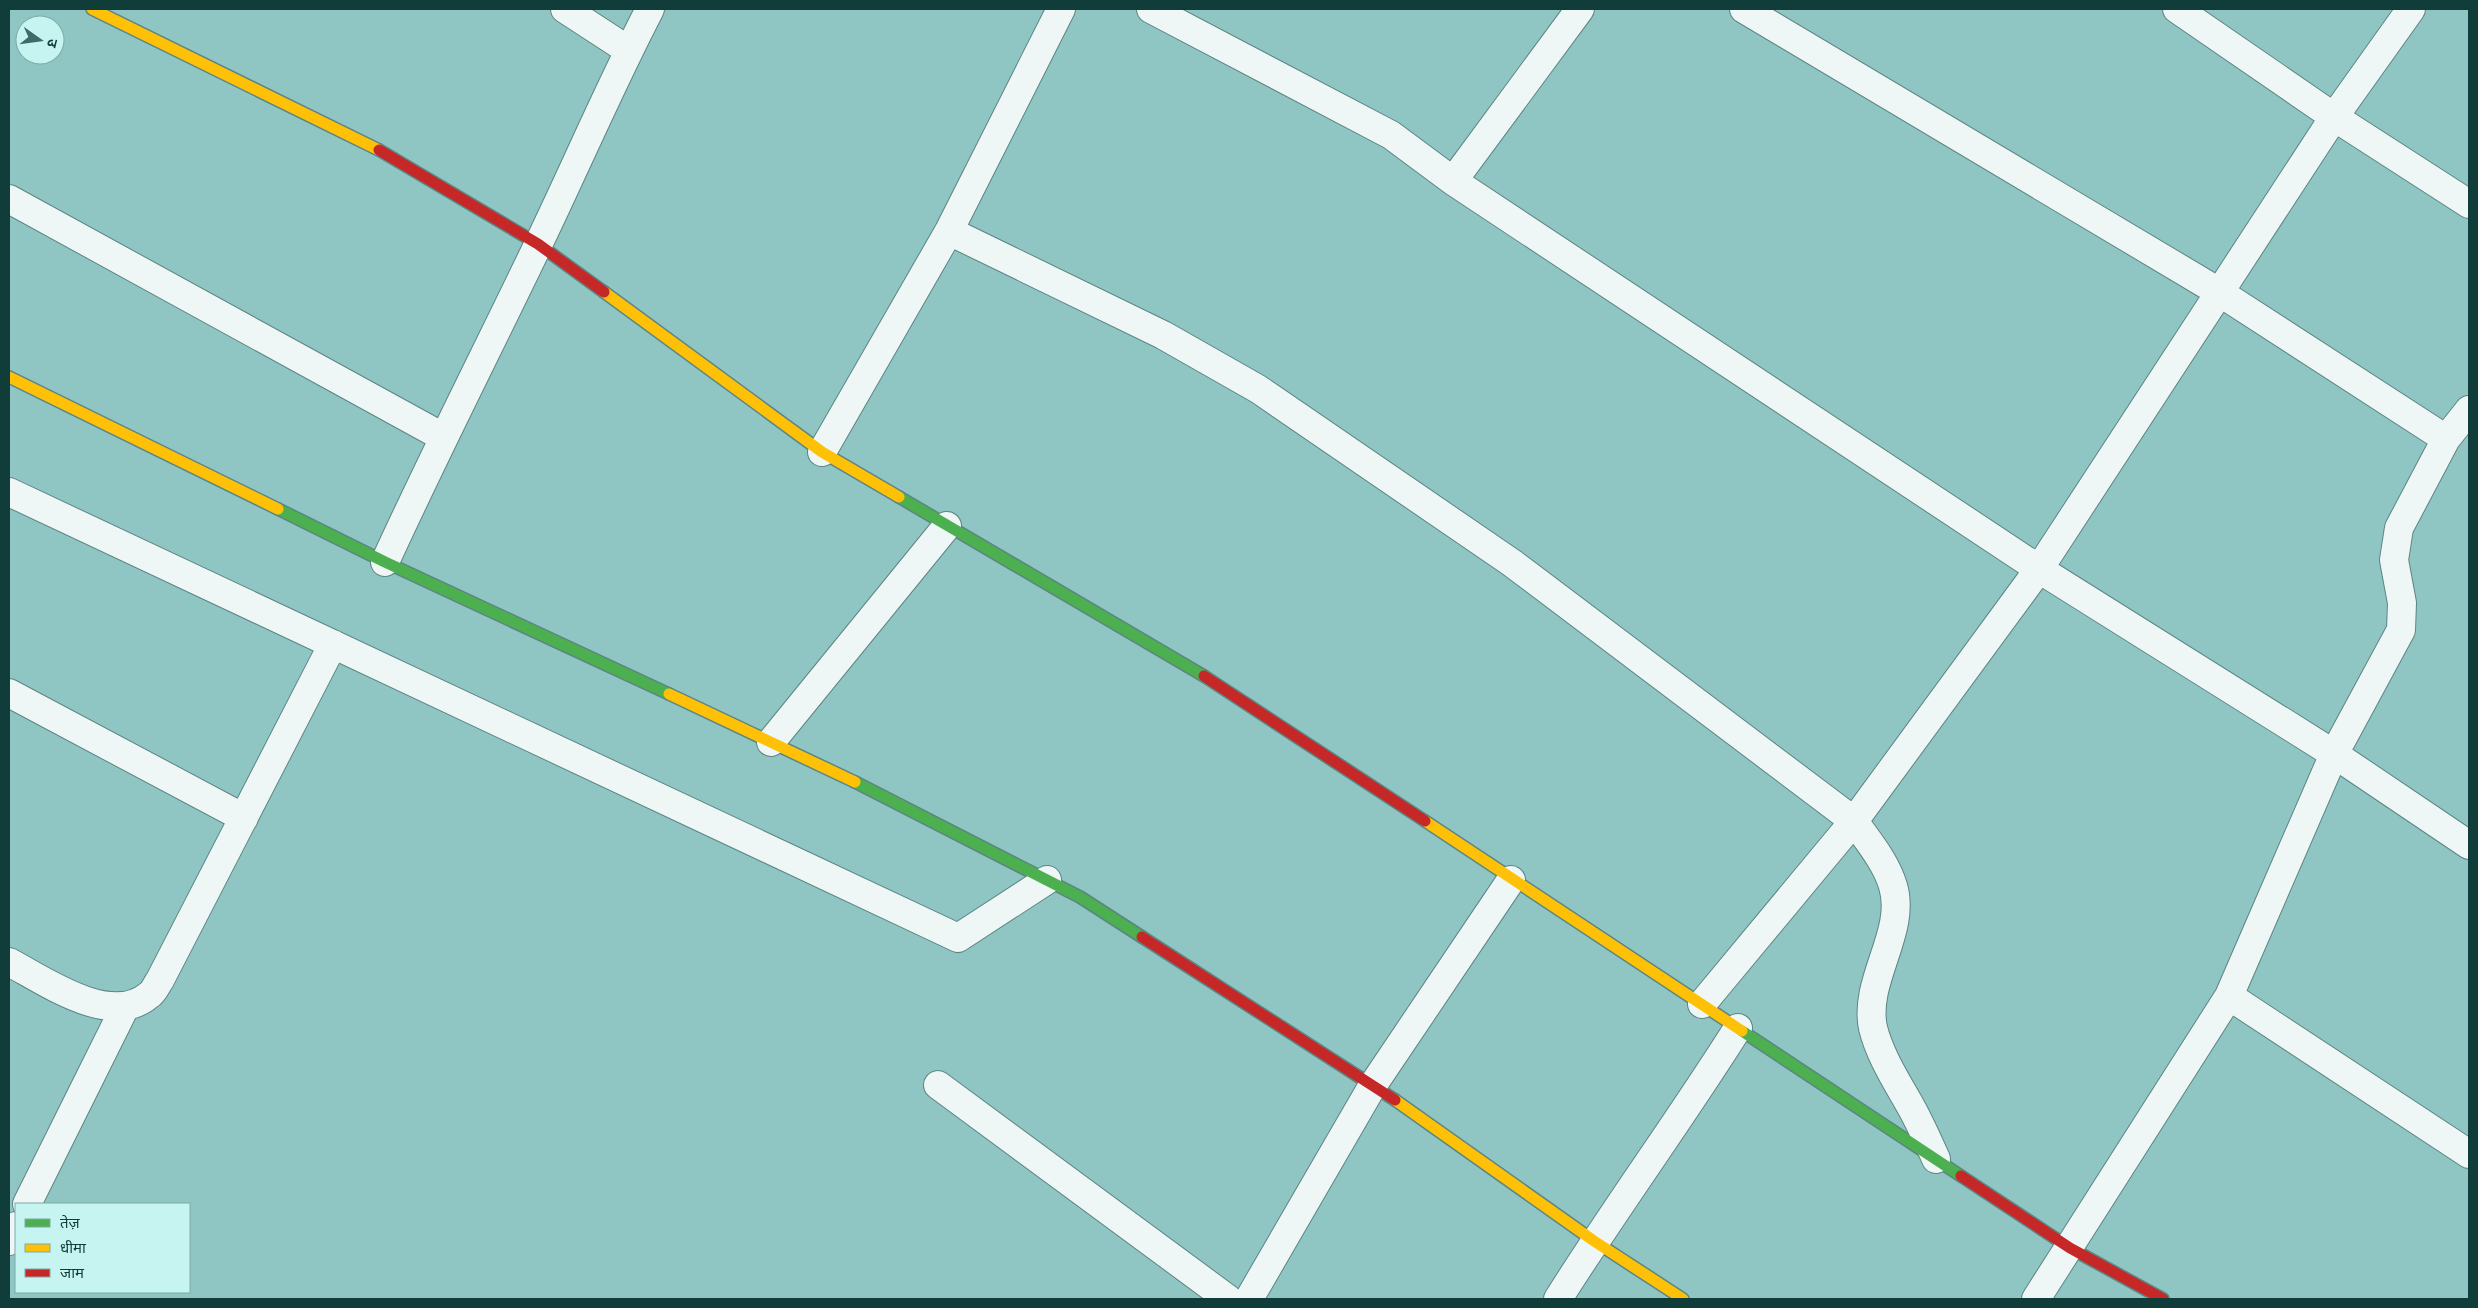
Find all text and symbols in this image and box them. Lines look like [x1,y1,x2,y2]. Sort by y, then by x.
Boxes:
north arrow [15,15,65,65]
text: उ [43,37,62,50]
legend [15,1203,190,1293]
text: तेज़ [60,1213,81,1232]
text: धीमा [60,1238,87,1257]
text: जाम [60,1263,85,1282]

